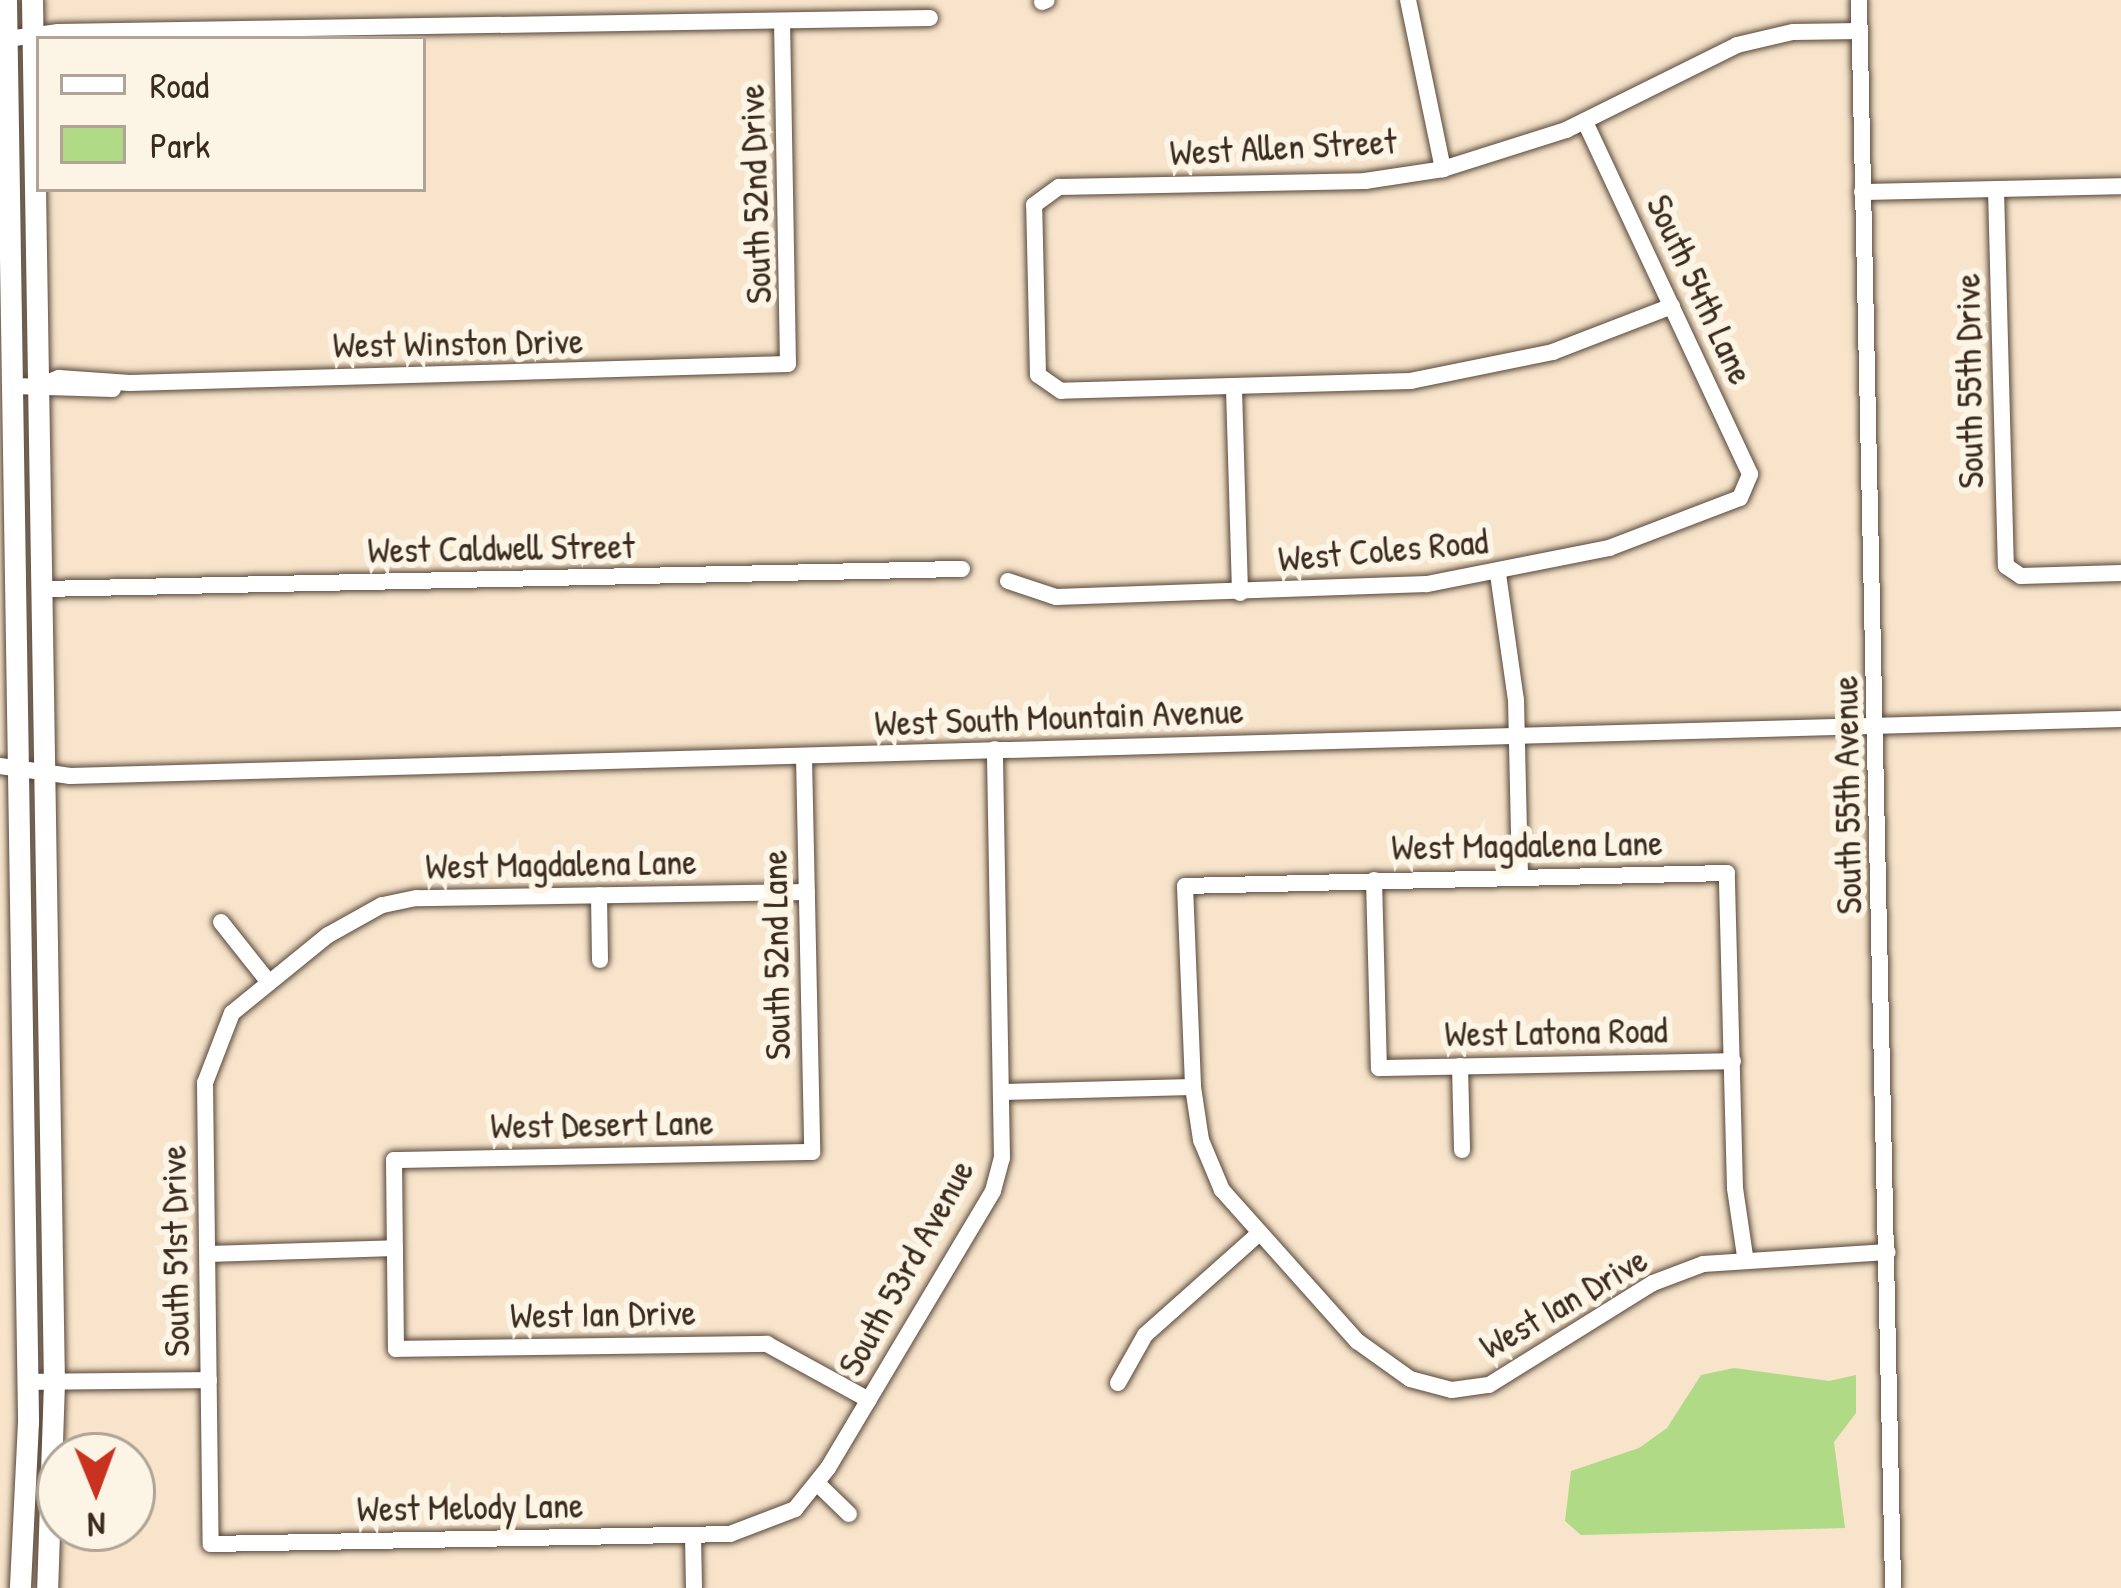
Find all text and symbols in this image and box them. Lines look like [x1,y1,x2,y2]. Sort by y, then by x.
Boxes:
legend [36,36,426,192]
text: Road [150,60,209,109]
street label: South 52nd Drive [729,83,779,305]
street label: West Allen Street [1169,118,1397,174]
text: Park [150,120,210,169]
street label: South 54th Lane [1638,188,1764,390]
street label: South 55th Drive [1945,273,1991,489]
street label: West Winston Drive [332,318,584,366]
street label: West Coles Road [1276,518,1490,580]
street label: West Caldwell Street [367,523,635,571]
street label: South 55th Avenue [1822,675,1870,915]
street label: West South Mountain Avenue [874,688,1244,744]
street label: West Magdalena Lane [1391,820,1663,868]
street label: West Magdalena Lane [425,839,697,887]
street label: South 52nd Lane [752,850,798,1060]
street label: West Latona Road [1444,1007,1668,1055]
street label: West Desert Lane [490,1099,714,1147]
street label: South 51st Drive [151,1145,197,1357]
street label: South 53rd Avenue [828,1152,982,1382]
street label: West Ian Drive [1472,1237,1654,1367]
street label: West Ian Drive [510,1290,696,1336]
north arrow [36,1432,156,1552]
street label: West Melody Lane [356,1482,584,1530]
text: N [87,1503,106,1547]

